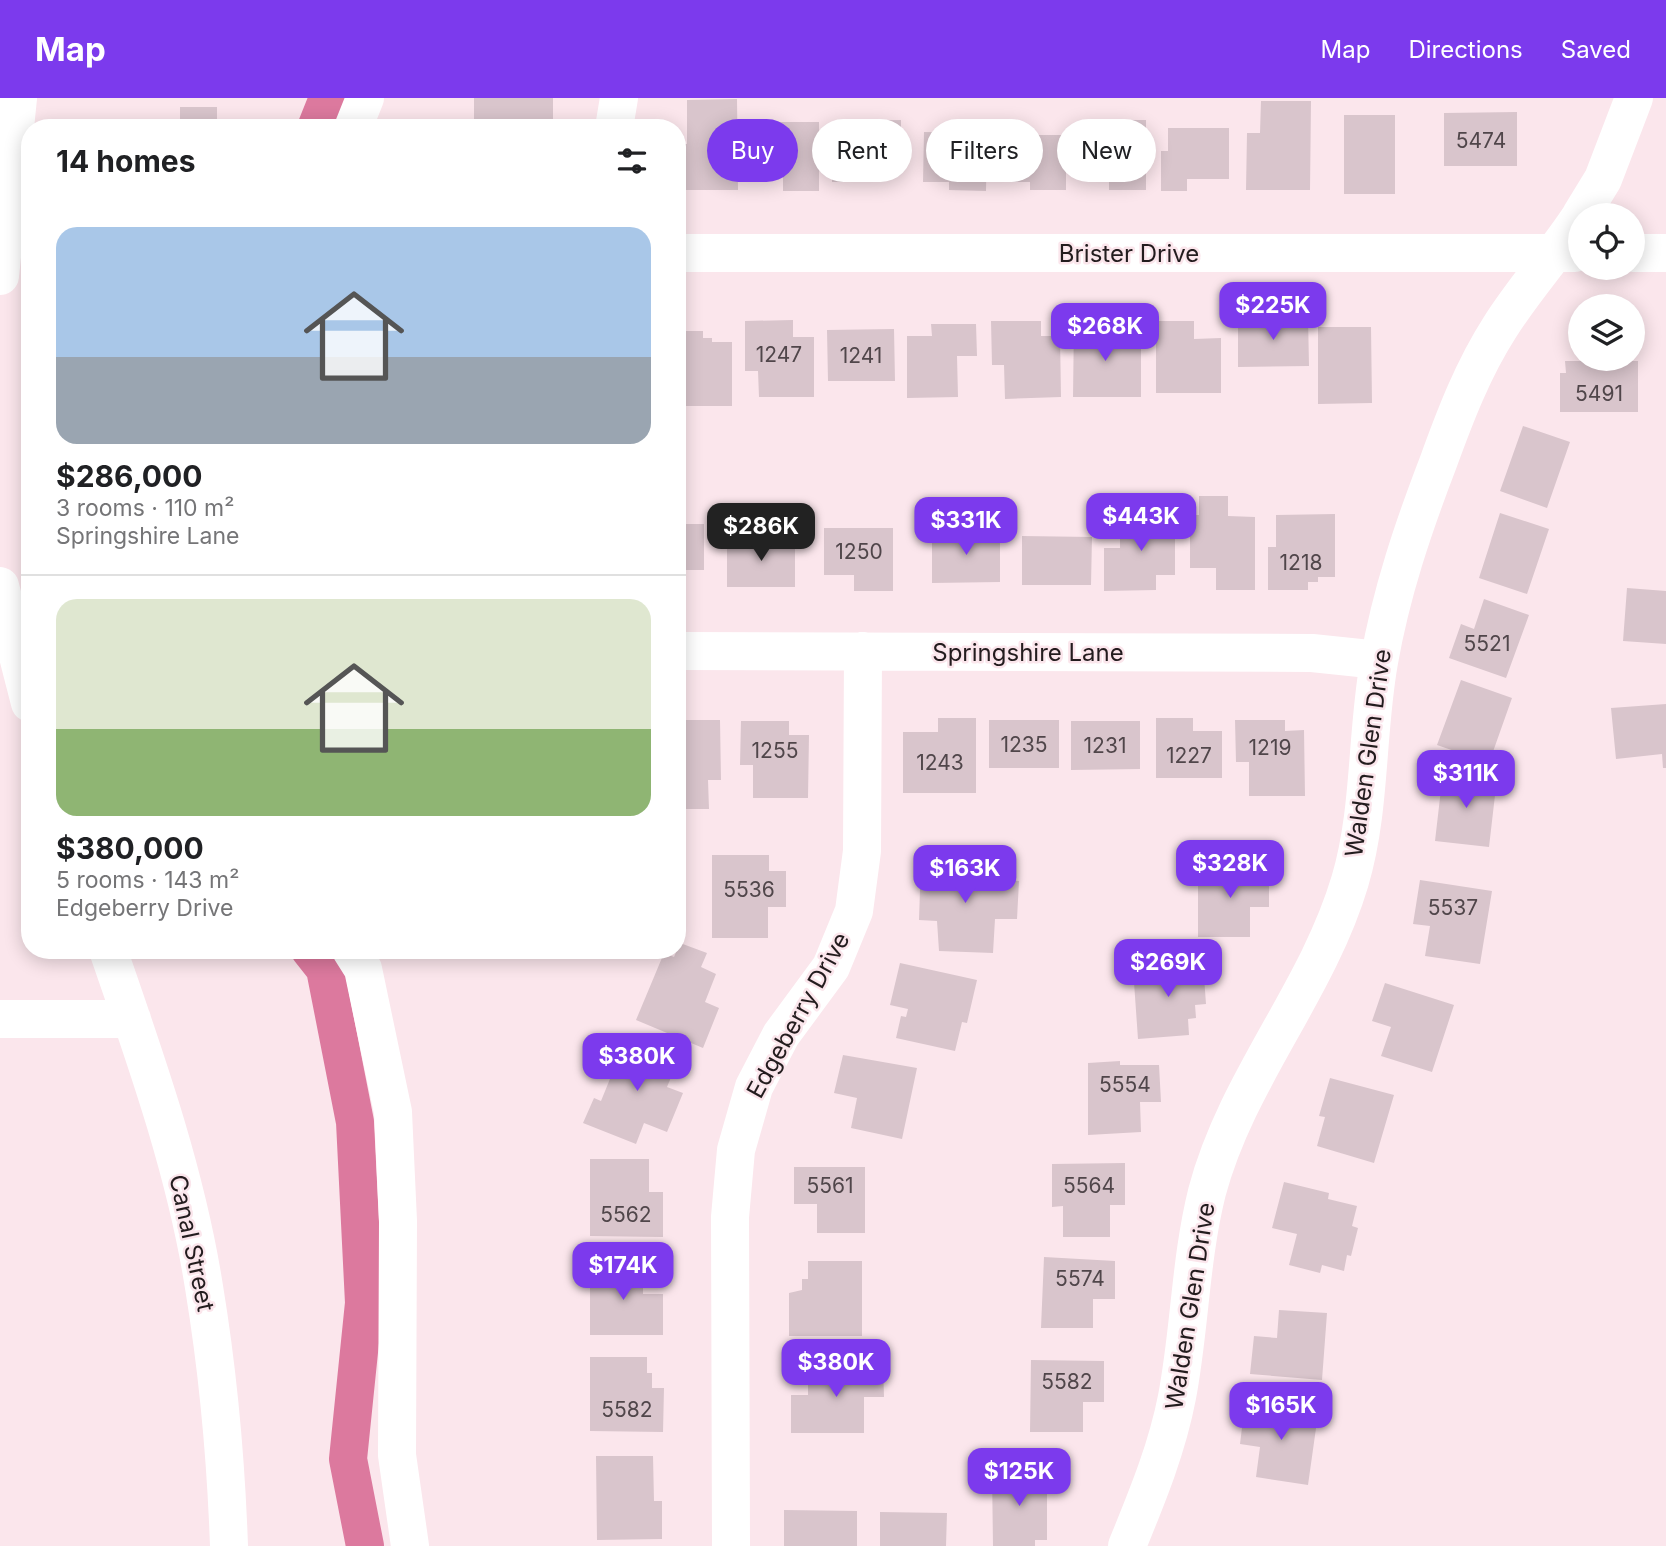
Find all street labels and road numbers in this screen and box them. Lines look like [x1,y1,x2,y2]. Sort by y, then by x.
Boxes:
street label: Brister Drive [1059,239,1199,268]
street label: Springshire Lane [932,638,1124,667]
street label: Walden Glen Drive [1339,647,1397,859]
street label: Edgeberry Drive [740,927,856,1103]
street label: Canal Street [163,1172,221,1314]
street label: Walden Glen Drive [1159,1200,1221,1412]

